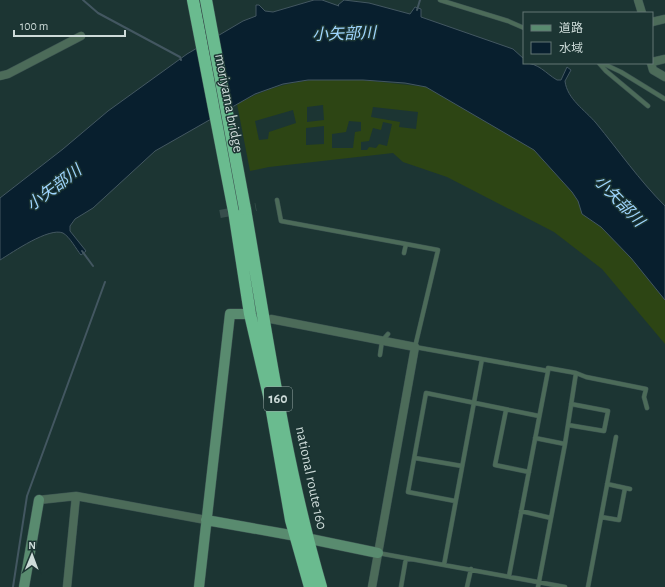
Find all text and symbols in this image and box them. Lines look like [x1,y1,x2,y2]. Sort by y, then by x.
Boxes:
scale bar [14,12,125,38]
legend [523,12,653,64]
text: 100 m [20,20,48,32]
text: 道路 [559,21,583,34]
water label: 小矢部川 [312,24,378,43]
text: 水域 [559,42,583,54]
street label: moriyama bridge [212,52,246,154]
water label: 小矢部川 [23,160,86,214]
water label: 小矢部川 [591,172,649,231]
road number: 160 [264,387,292,411]
street label: national route 160 [293,425,329,531]
north arrow [12,535,52,575]
text: N [28,540,36,551]

